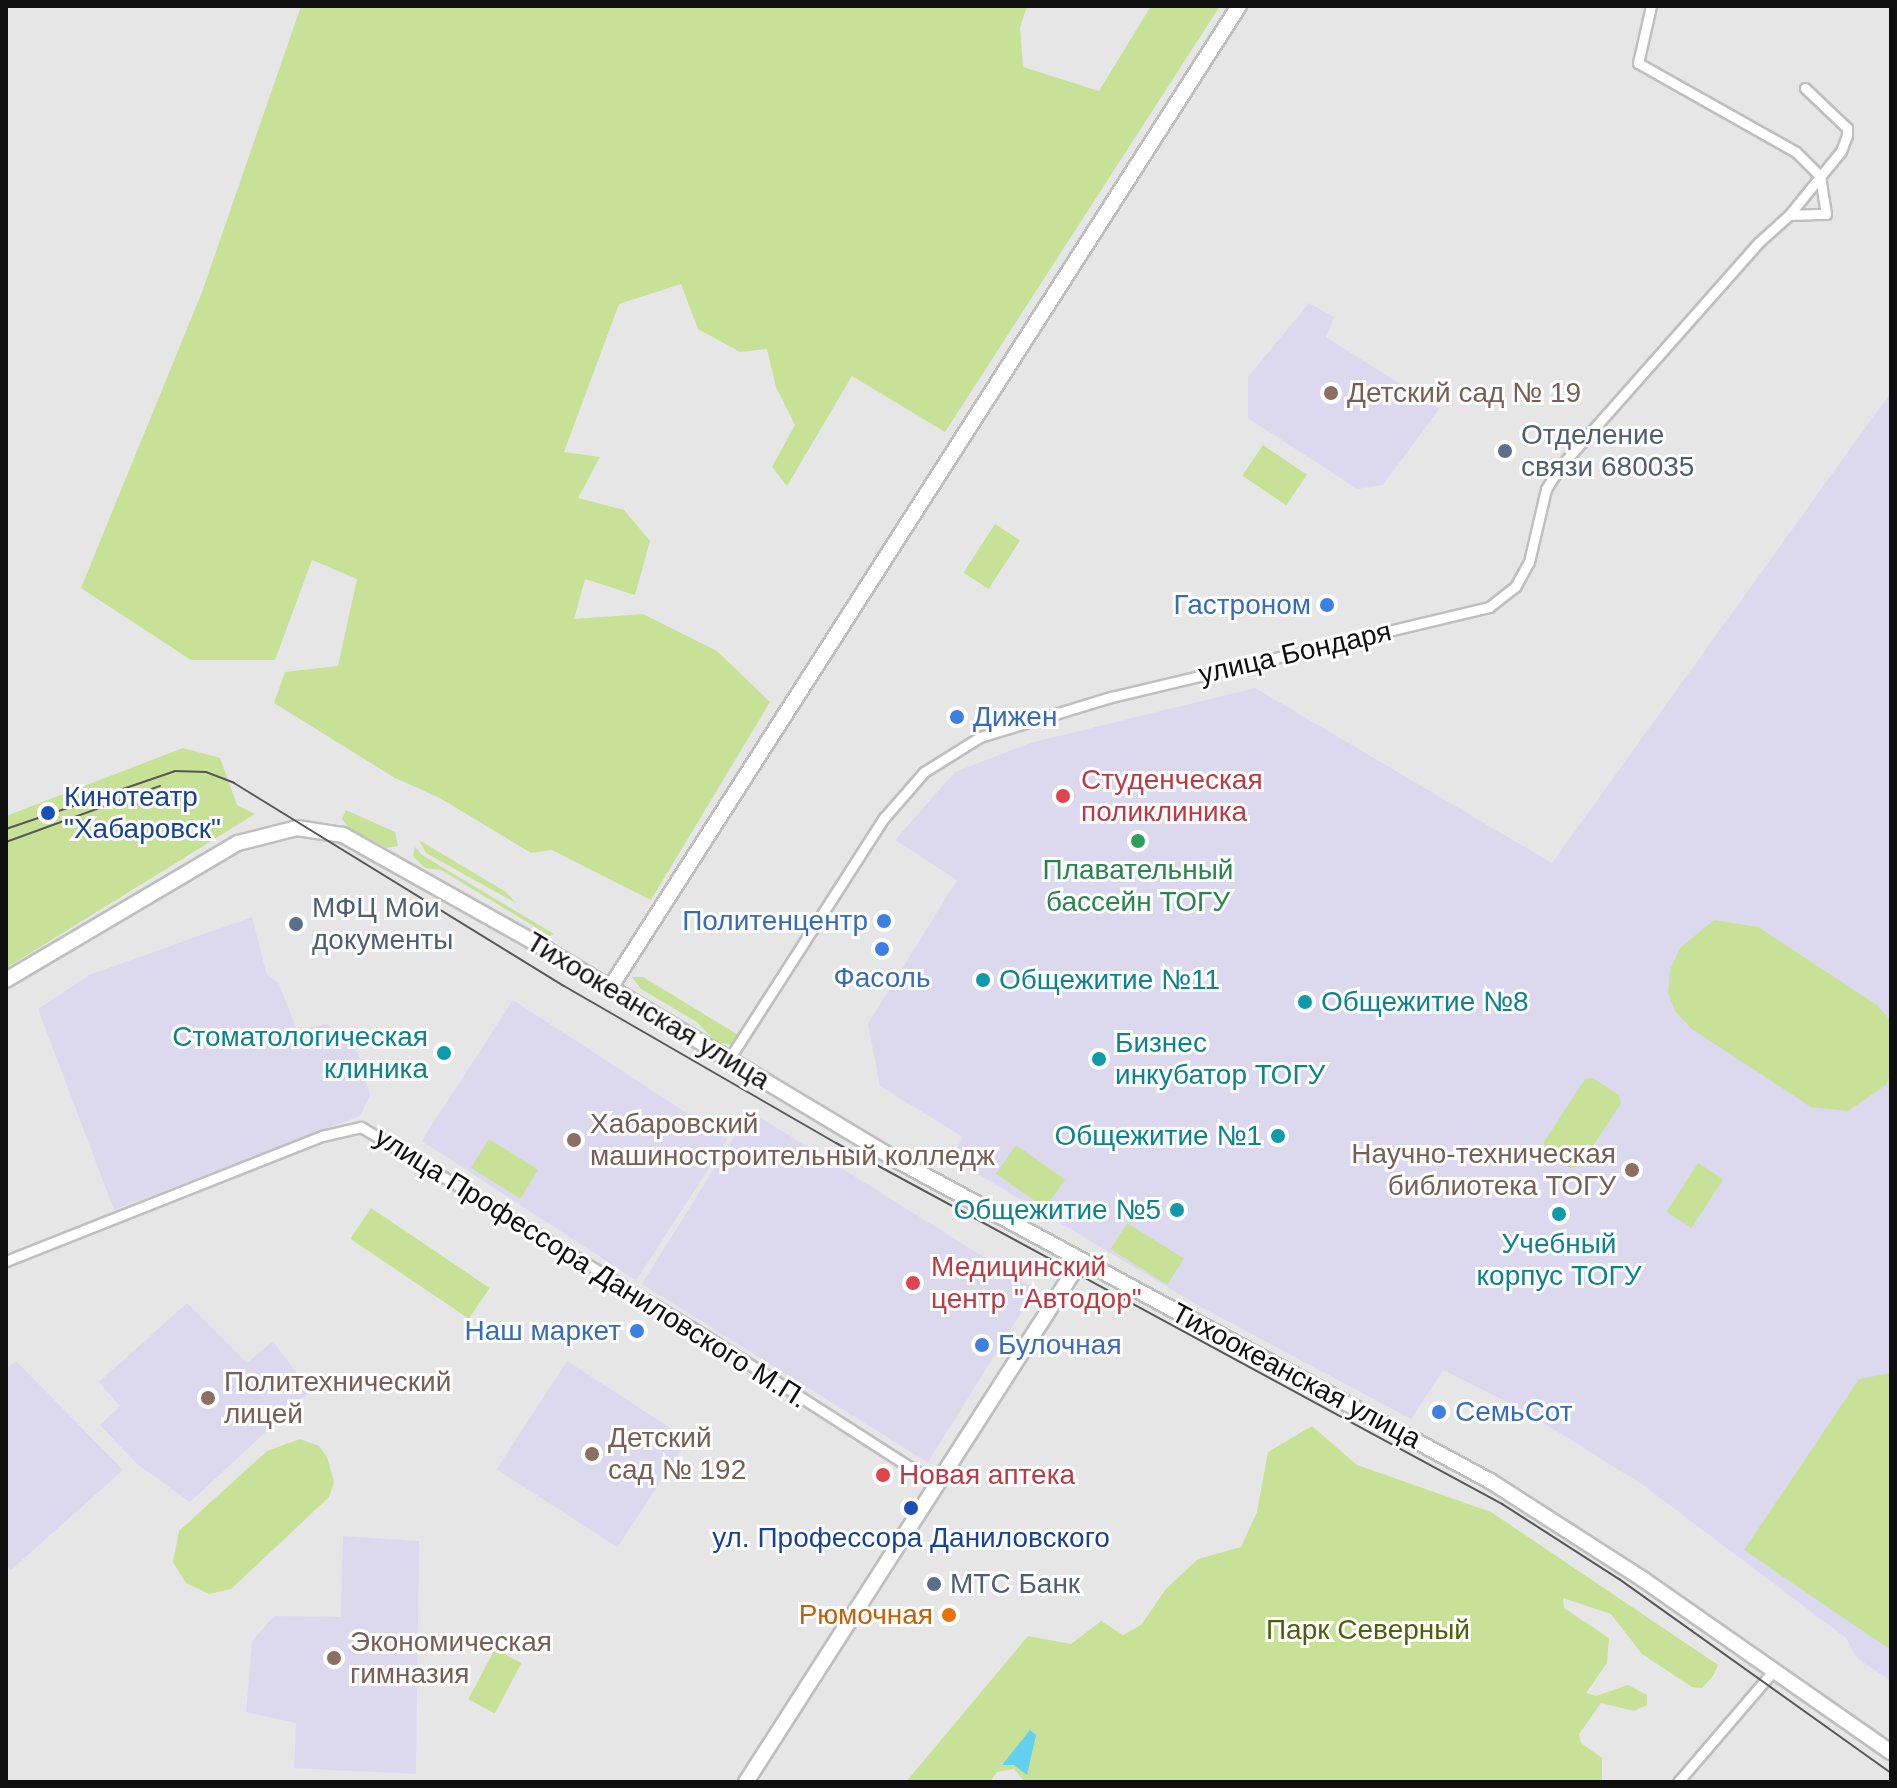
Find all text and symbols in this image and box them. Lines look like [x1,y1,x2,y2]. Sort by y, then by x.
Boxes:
place label: Детский сад № 19 [1347,376,1581,410]
marker: Детский сад № 19 [1322,384,1340,402]
place label: Отделение связи 680035 [1521,418,1694,484]
marker: Отделение связи 680035 [1496,442,1514,460]
place label: Гастроном [1174,588,1311,622]
marker: Гастроном [1318,596,1336,614]
street label: улица Бондаря [1195,615,1395,691]
place label: Дижен [973,700,1057,734]
marker: Дижен [948,708,966,726]
place label: Студенческая поликлиника [1081,763,1263,829]
place label: Кинотеатр "Хабаровск" [64,780,221,846]
marker: Студенческая поликлиника [1052,785,1074,807]
marker: Кинотеатр "Хабаровск" [39,804,57,822]
marker: Плавательный бассейн ТОГУ [1129,832,1147,850]
place label: Плавательный бассейн ТОГУ [1043,853,1233,919]
place label: МФЦ Мои документы [312,891,453,957]
place label: Политенцентр [682,904,868,938]
marker: Политенцентр [875,912,893,930]
marker: МФЦ Мои документы [287,915,305,933]
street label: Тихоокеанская улица [520,925,776,1097]
marker: Фасоль [873,940,891,958]
place label: Фасоль [833,961,931,995]
place label: Общежитие №11 [999,963,1220,997]
marker: Общежитие №11 [974,971,992,989]
place label: Общежитие №8 [1321,985,1529,1019]
marker: Общежитие №8 [1296,993,1314,1011]
place label: Стоматологическая клиника [172,1020,428,1086]
place label: Бизнес инкубатор ТОГУ [1115,1026,1325,1092]
marker: Стоматологическая клиника [435,1044,453,1062]
marker: Бизнес инкубатор ТОГУ [1090,1050,1108,1068]
place label: Хабаровский машиностроительный колледж [590,1107,995,1173]
place label: Общежитие №1 [1054,1119,1262,1153]
street label: улица Профессора Даниловского М.П. [368,1120,814,1416]
marker: Общежитие №1 [1269,1127,1287,1145]
marker: Хабаровский машиностроительный колледж [565,1131,583,1149]
place label: Научно-техническая библиотека ТОГУ [1351,1137,1616,1203]
marker: Научно-техническая библиотека ТОГУ [1623,1161,1641,1179]
place label: Общежитие №5 [953,1193,1161,1227]
marker: Общежитие №5 [1168,1201,1186,1219]
marker: Учебный корпус ТОГУ [1550,1205,1568,1223]
place label: Учебный корпус ТОГУ [1477,1227,1641,1293]
place label: Медицинский центр "Автодор" [931,1250,1142,1316]
marker: Медицинский центр "Автодор" [902,1272,924,1294]
street label: Тихоокеанская улица [1165,1296,1427,1456]
place label: Наш маркет [465,1314,621,1348]
marker: Наш маркет [628,1322,646,1340]
place label: Булочная [998,1328,1122,1362]
marker: Булочная [973,1336,991,1354]
place label: Политехнический лицей [224,1365,451,1431]
marker: Политехнический лицей [199,1389,217,1407]
place label: СемьСот [1455,1395,1573,1429]
marker: СемьСот [1430,1403,1448,1421]
place label: Детский сад № 192 [608,1421,746,1487]
marker: Детский сад № 192 [583,1445,601,1463]
place label: Новая аптека [899,1458,1075,1492]
marker: Новая аптека [874,1466,892,1484]
marker: ул. Профессора Даниловского [902,1499,920,1517]
place label: ул. Профессора Даниловского [712,1521,1110,1555]
place label: МТС Банк [950,1567,1080,1601]
marker: МТС Банк [925,1575,943,1593]
place label: Рюмочная [799,1598,933,1632]
marker: Рюмочная [940,1606,958,1624]
park label: Парк Северный [1266,1613,1470,1647]
place label: Экономическая гимназия [350,1625,552,1691]
marker: Экономическая гимназия [325,1649,343,1667]

